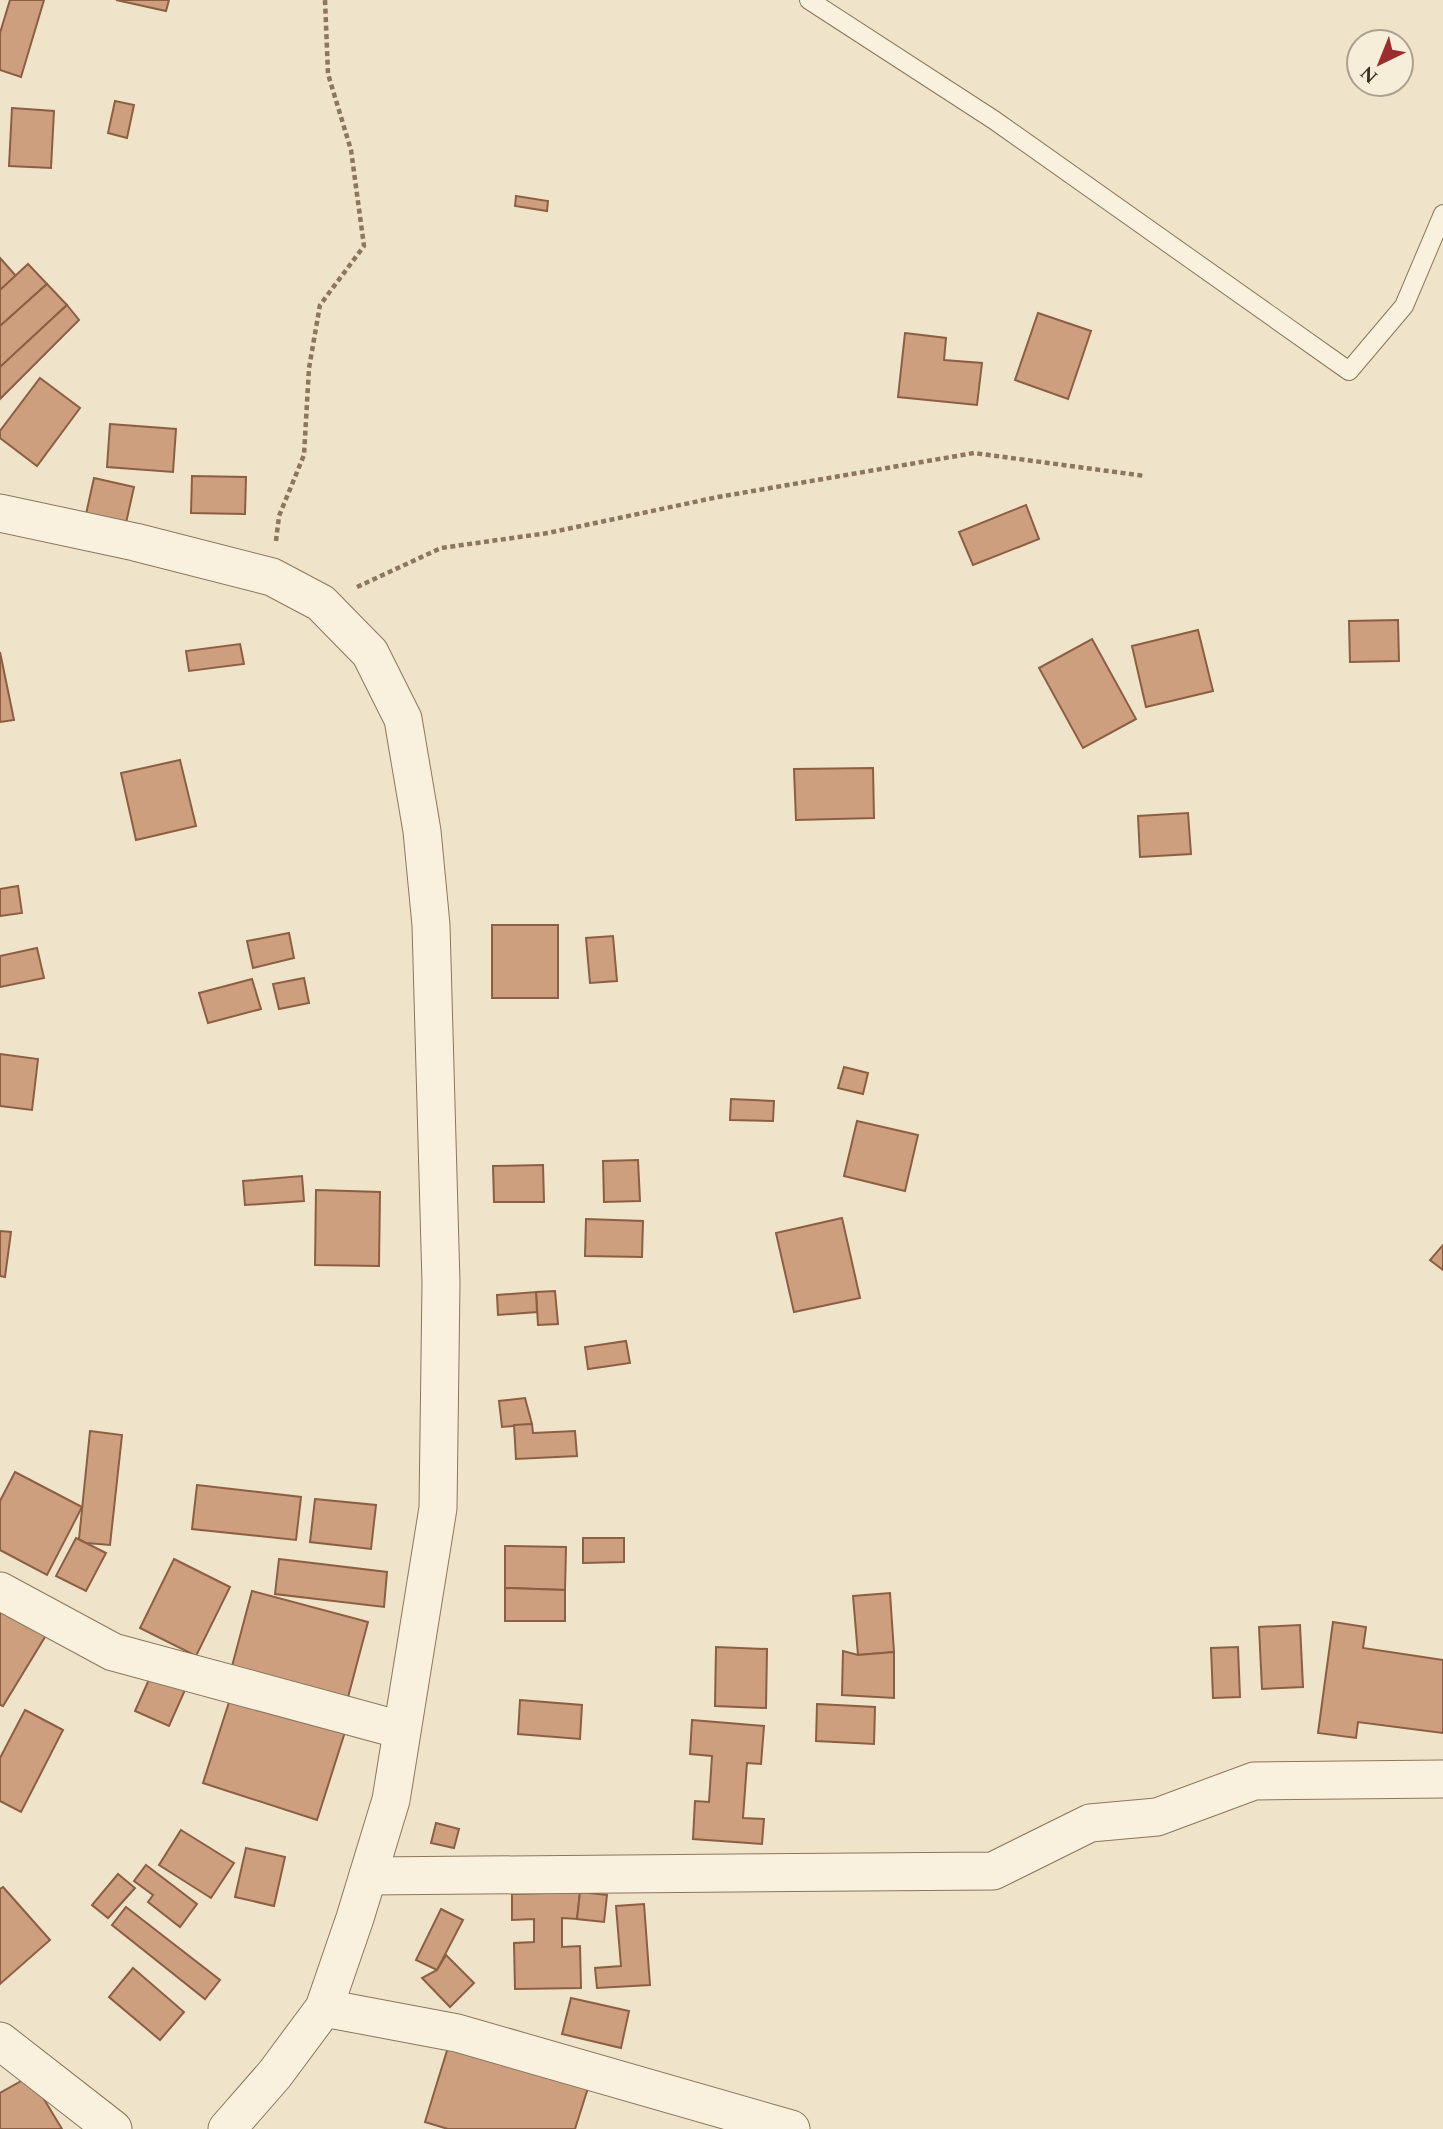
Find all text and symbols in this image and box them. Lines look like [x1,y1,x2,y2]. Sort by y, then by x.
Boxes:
north arrow [1345,28,1415,98]
text: N [1354,58,1385,90]

